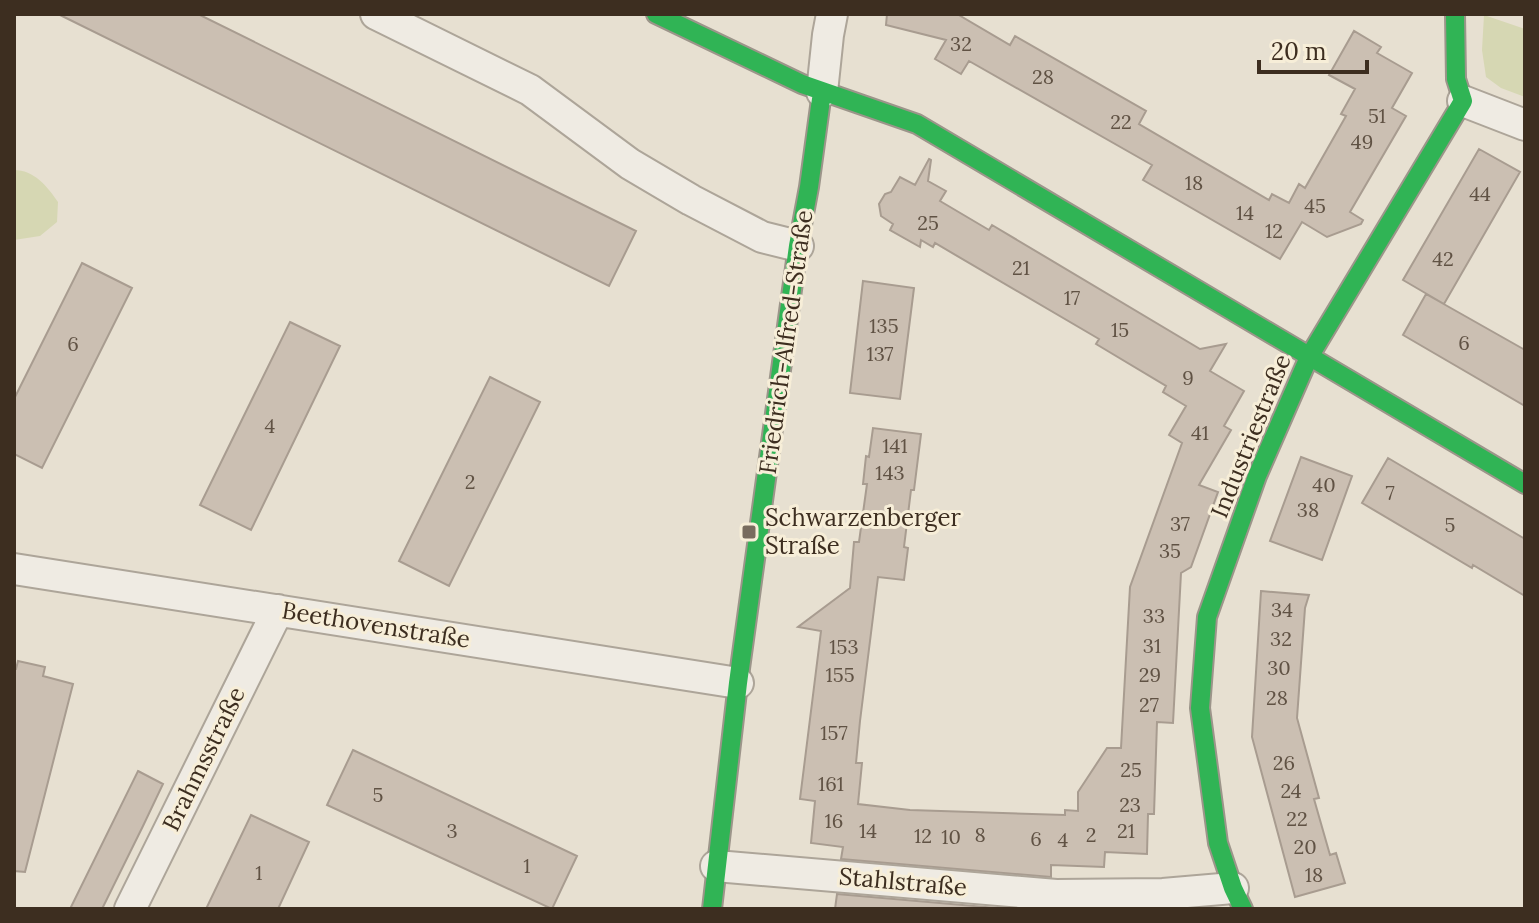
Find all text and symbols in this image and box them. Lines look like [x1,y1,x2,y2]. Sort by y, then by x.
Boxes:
scale bar [1259,24,1367,74]
house number: 32 [950,31,972,56]
text: 20 m [1271,36,1327,67]
house number: 28 [1032,64,1054,89]
house number: 51 [1368,103,1386,128]
house number: 22 [1110,109,1132,134]
house number: 49 [1351,129,1373,154]
house number: 18 [1185,170,1203,195]
house number: 44 [1469,181,1491,206]
house number: 45 [1304,193,1326,218]
house number: 14 [1236,200,1254,225]
street label: Friedrich-Alfred-Straße [752,208,819,476]
house number: 25 [917,210,939,235]
house number: 12 [1265,218,1283,243]
house number: 42 [1432,246,1454,271]
house number: 21 [1012,255,1030,280]
house number: 17 [1064,285,1080,310]
house number: 135 [869,313,899,338]
house number: 15 [1111,317,1129,342]
house number: 6 [1458,330,1470,355]
house number: 6 [67,331,79,356]
house number: 137 [866,341,894,366]
street label: Industriestraße [1204,349,1297,522]
house number: 9 [1182,365,1194,390]
house number: 4 [265,413,276,438]
house number: 41 [1191,420,1209,445]
house number: 141 [882,433,908,458]
house number: 143 [875,460,905,485]
house number: 2 [465,469,475,494]
house number: 40 [1312,472,1336,497]
house number: 7 [1385,480,1395,505]
house number: 38 [1297,497,1319,522]
place label: Schwarzenberger Straße [765,502,961,561]
house number: 37 [1170,511,1190,536]
house number: 5 [1445,512,1455,537]
marker: Schwarzenberger Straße [740,523,758,541]
house number: 35 [1159,538,1181,563]
street label: Beethovenstraße [280,594,472,655]
house number: 34 [1271,597,1293,622]
house number: 33 [1143,603,1165,628]
house number: 32 [1270,626,1292,651]
house number: 31 [1143,633,1161,658]
house number: 153 [829,634,859,659]
house number: 30 [1267,655,1291,680]
house number: 155 [825,662,855,687]
house number: 29 [1139,662,1161,687]
street label: Brahmsstraße [155,682,252,836]
house number: 28 [1266,685,1288,710]
house number: 27 [1139,692,1159,717]
house number: 157 [820,720,848,745]
house number: 26 [1273,750,1295,775]
house number: 25 [1120,757,1142,782]
house number: 161 [818,771,844,796]
house number: 24 [1280,778,1302,803]
house number: 5 [373,782,383,807]
house number: 23 [1119,792,1141,817]
house number: 22 [1286,806,1308,831]
house number: 16 [825,808,843,833]
house number: 3 [446,818,458,843]
house number: 14 [859,818,877,843]
house number: 21 [1117,818,1135,843]
house number: 8 [974,822,986,847]
house number: 2 [1086,822,1096,847]
house number: 12 [914,823,932,848]
house number: 10 [941,824,961,849]
house number: 6 [1030,826,1042,851]
house number: 4 [1058,827,1069,852]
house number: 20 [1293,834,1317,859]
house number: 1 [523,853,531,878]
house number: 1 [255,860,263,885]
street label: Stahlstraße [838,860,968,903]
house number: 18 [1305,862,1323,887]

